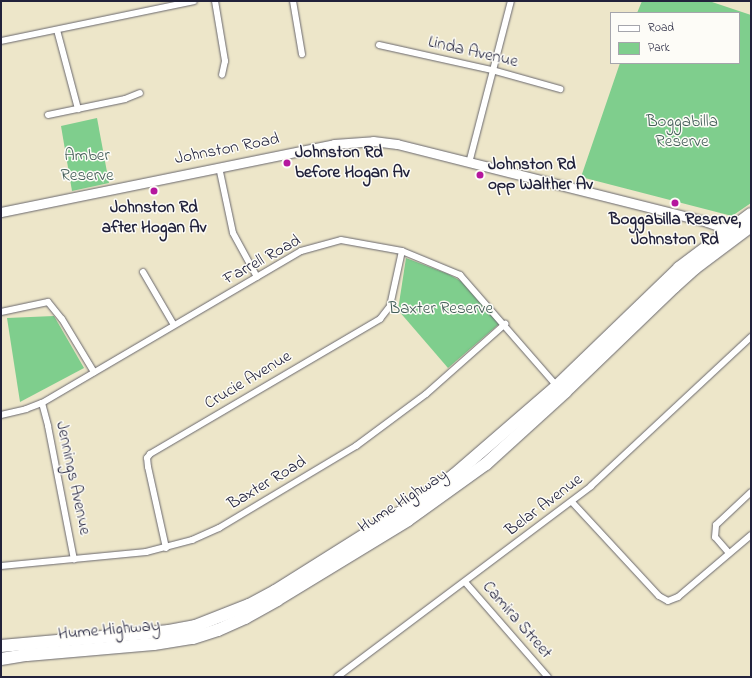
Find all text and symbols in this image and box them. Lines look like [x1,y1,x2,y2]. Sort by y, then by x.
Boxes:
legend [610,12,740,64]
text: Road [648,19,674,37]
street label: Linda Avenue [426,32,520,72]
text: Park [648,39,670,57]
park label: Boggabilla Reserve [646,112,718,152]
street label: Johnston Road [173,129,281,169]
place label: Johnston Rd before Hogan Av [295,143,410,183]
park label: Amber Reserve [60,146,114,186]
place label: Johnston Rd opp Walther Av [488,155,593,195]
marker: Johnston Rd before Hogan Av [282,158,292,168]
marker: Johnston Rd opp Walther Av [475,170,485,180]
marker: Johnston Rd after Hogan Av [149,186,159,196]
place label: Johnston Rd after Hogan Av [102,198,206,238]
marker: Boggabilla Reserve, Johnston Rd [670,198,680,208]
place label: Boggabilla Reserve, Johnston Rd [609,210,741,250]
street label: Farrell Road [220,230,304,290]
park label: Baxter Reserve [389,299,493,319]
street label: Crucie Avenue [201,346,295,414]
street label: Jennings Avenue [51,419,95,537]
street label: Baxter Road [224,452,310,514]
street label: Hume Highway [355,465,451,537]
street label: Belar Avenue [501,469,587,541]
street label: Camira Street [478,577,556,663]
street label: Hume Highway [57,615,161,645]

